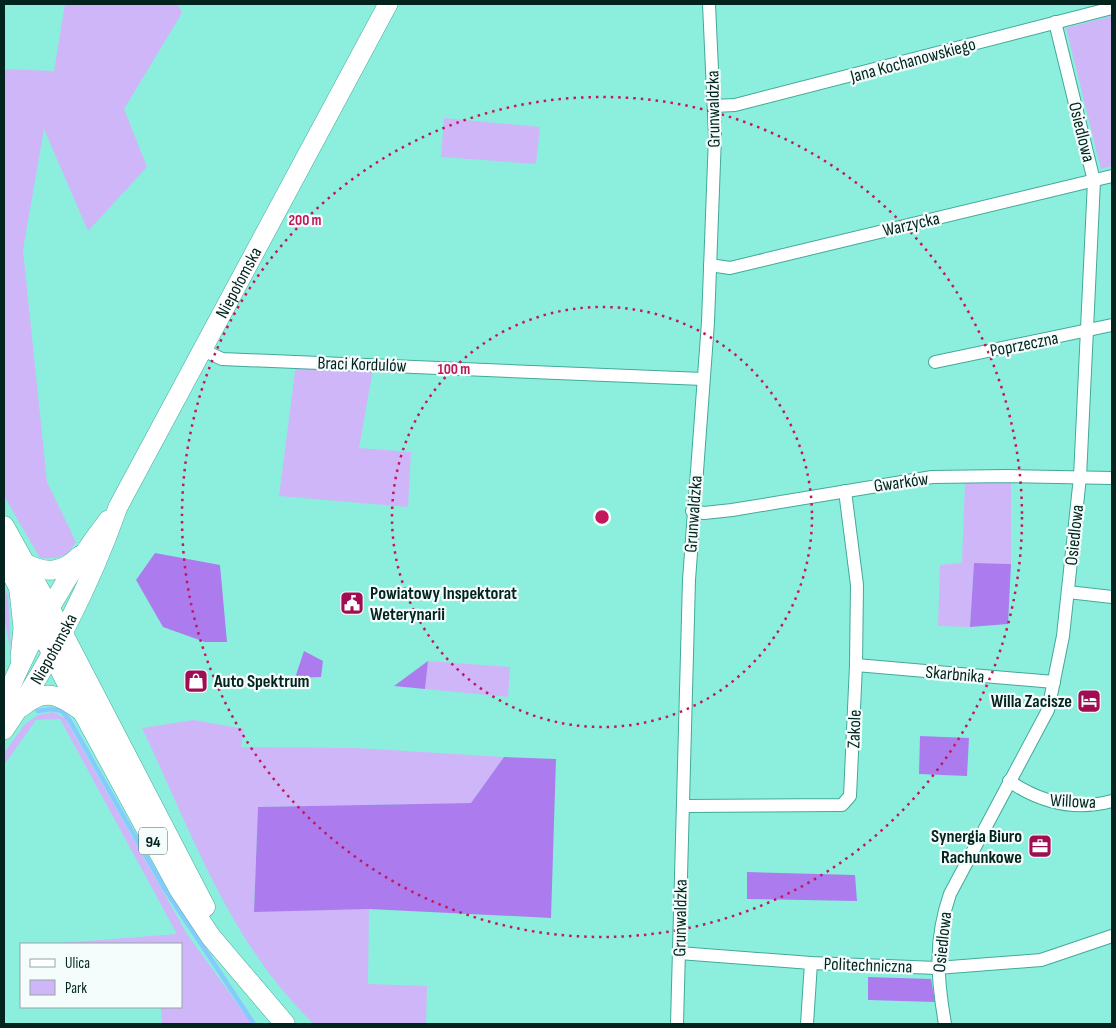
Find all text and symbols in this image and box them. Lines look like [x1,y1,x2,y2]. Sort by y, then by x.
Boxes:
street label: Jana Kochanowskiego [847,34,978,88]
street label: Grunwaldzka [702,70,725,148]
street label: Osiedlowa [1064,100,1099,164]
street label: Warzycka [881,208,942,241]
text: 200 m [288,211,322,230]
street label: Niepołomska [211,244,267,322]
street label: Poprzeczna [988,328,1060,361]
street label: Braci Kordulów [317,352,407,377]
text: 100 m [438,360,470,379]
street label: Gwarków [872,468,930,497]
street label: Grunwaldzka [680,475,707,553]
street label: Osiedlowa [1061,504,1088,566]
centre of rings [593,508,611,526]
place label: Powiatowy Inspektorat Weterynarii [370,583,517,625]
public building icon: Powiatowy Inspektorat Weterynarii [339,590,365,616]
street label: Niepołomska [26,610,82,688]
street label: Skarbnika [925,661,985,688]
shop icon: Auto Spektrum [183,668,209,694]
place label: Auto Spektrum [213,671,310,692]
hotel icon: Willa Zacisze [1076,688,1102,714]
place label: Willa Zacisze [991,691,1072,712]
street label: Zakole [843,709,866,749]
street label: Willowa [1049,790,1097,813]
place label: Synergia Biuro Rachunkowe [931,826,1022,868]
road number: 94 [139,828,167,854]
office icon: Synergia Biuro Rachunkowe [1027,833,1053,859]
street label: Grunwaldzka [669,879,692,957]
street label: Osiedlowa [929,911,956,973]
legend [20,943,182,1008]
street label: Politechniczna [823,953,913,978]
text: Ulica [65,954,90,973]
text: Park [65,979,87,998]

